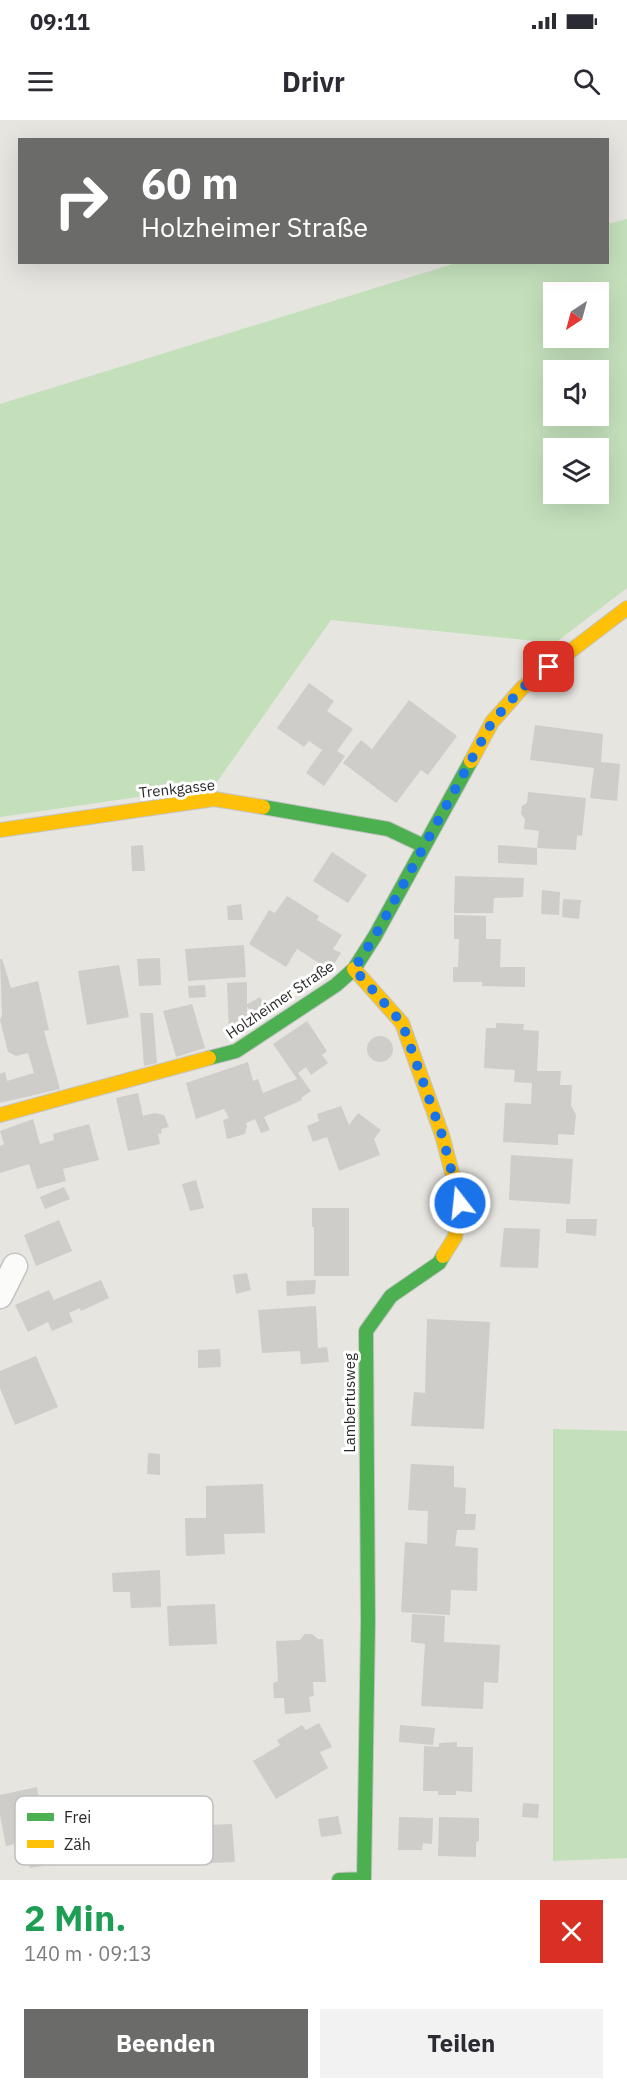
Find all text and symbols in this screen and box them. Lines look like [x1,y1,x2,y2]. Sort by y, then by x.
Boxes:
text: 09:11 [30,7,90,36]
text: Drivr [282,64,345,99]
icon: menu [24,65,57,98]
icon: search [570,65,603,98]
text: 60 m [141,156,239,211]
icon: right [42,162,120,240]
text: Holzheimer Straße [141,209,368,244]
north arrow [543,282,609,348]
map controls [543,282,609,504]
button: sound [543,360,609,426]
button: layers [543,438,609,504]
pin [523,641,574,692]
icon: arrive [532,650,565,683]
street label: Trenkgasse [138,775,216,802]
street label: Holzheimer Straße [222,956,337,1043]
position arrow [428,1171,492,1235]
street label: Lambertusweg [340,1353,359,1453]
legend [15,1796,213,1865]
text: Frei [64,1807,91,1827]
text: Zäh [64,1834,91,1854]
text: 2 Min. [24,1894,127,1941]
button: close [540,1900,603,1963]
text: 140 m · 09:13 [24,1940,152,1967]
button: Beenden [24,2009,308,2078]
button: Teilen [320,2009,603,2078]

